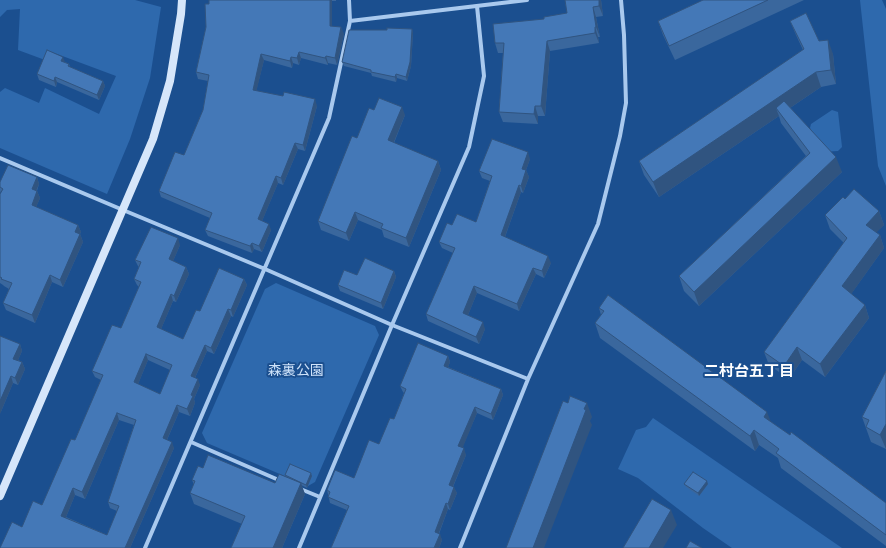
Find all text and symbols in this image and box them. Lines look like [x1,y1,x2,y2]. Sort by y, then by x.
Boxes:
park label: 森裏公園 [268,363,324,379]
district label: 二村台五丁目 [704,363,794,381]

